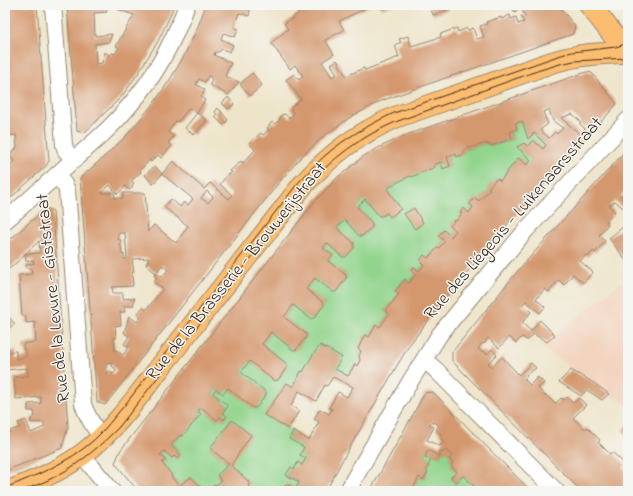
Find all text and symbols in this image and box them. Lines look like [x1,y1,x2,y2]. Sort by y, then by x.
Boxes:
street label: Rue des Liégeois - Luikenaarsstraat [418,112,610,327]
street label: Rue de la Brasserie - Brouwerijstraat [140,157,334,387]
street label: Rue de la Levure - Giststraat [30,192,78,404]

